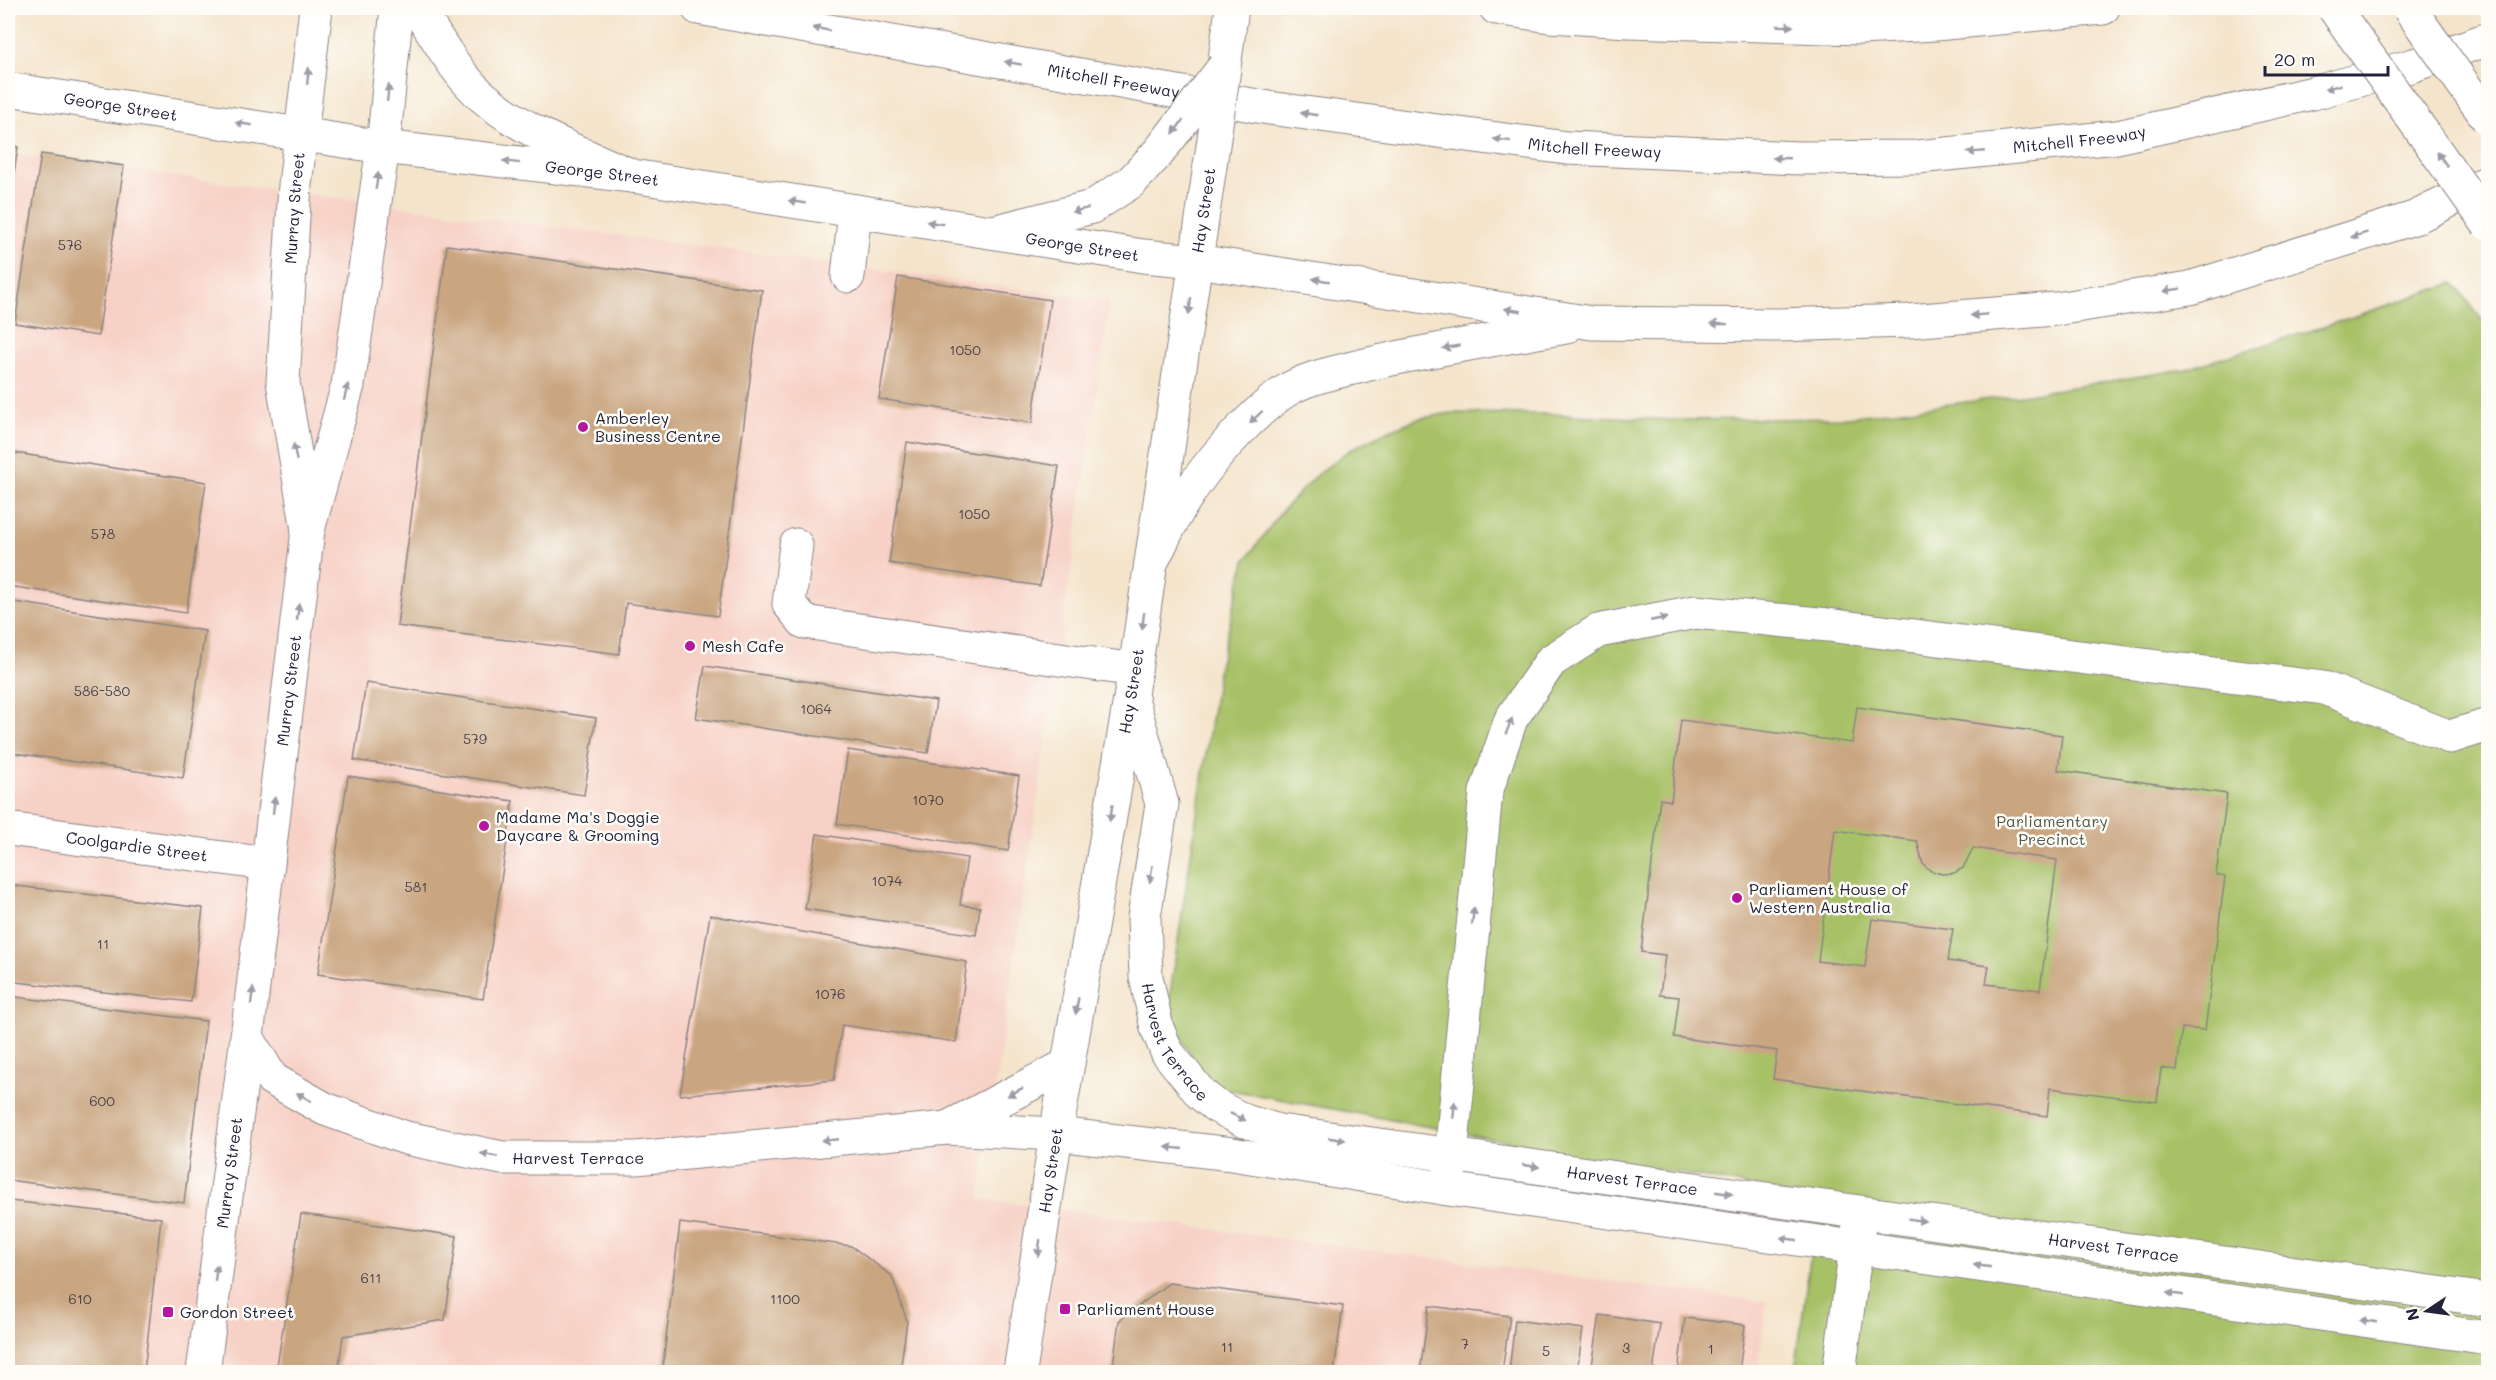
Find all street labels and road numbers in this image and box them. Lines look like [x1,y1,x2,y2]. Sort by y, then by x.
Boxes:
street label: Mitchell Freeway [1046,58,1181,102]
street label: George Street [63,87,179,125]
street label: Mitchell Freeway [2012,120,2148,157]
street label: Mitchell Freeway [1527,132,1662,162]
street label: Murray Street [279,151,309,264]
street label: George Street [544,155,661,190]
street label: Hay Street [1186,166,1220,254]
street label: George Street [1024,227,1141,265]
street label: Murray Street [271,633,305,747]
street label: Hay Street [1113,647,1148,735]
street label: Coolgardie Street [65,826,209,866]
street label: Harvest Terrace [1138,981,1213,1106]
street label: Murray Street [211,1116,246,1230]
street label: Hay Street [1033,1126,1067,1214]
street label: Harvest Terrace [512,1146,645,1168]
street label: Harvest Terrace [1566,1160,1699,1199]
street label: Harvest Terrace [2047,1228,2180,1267]

